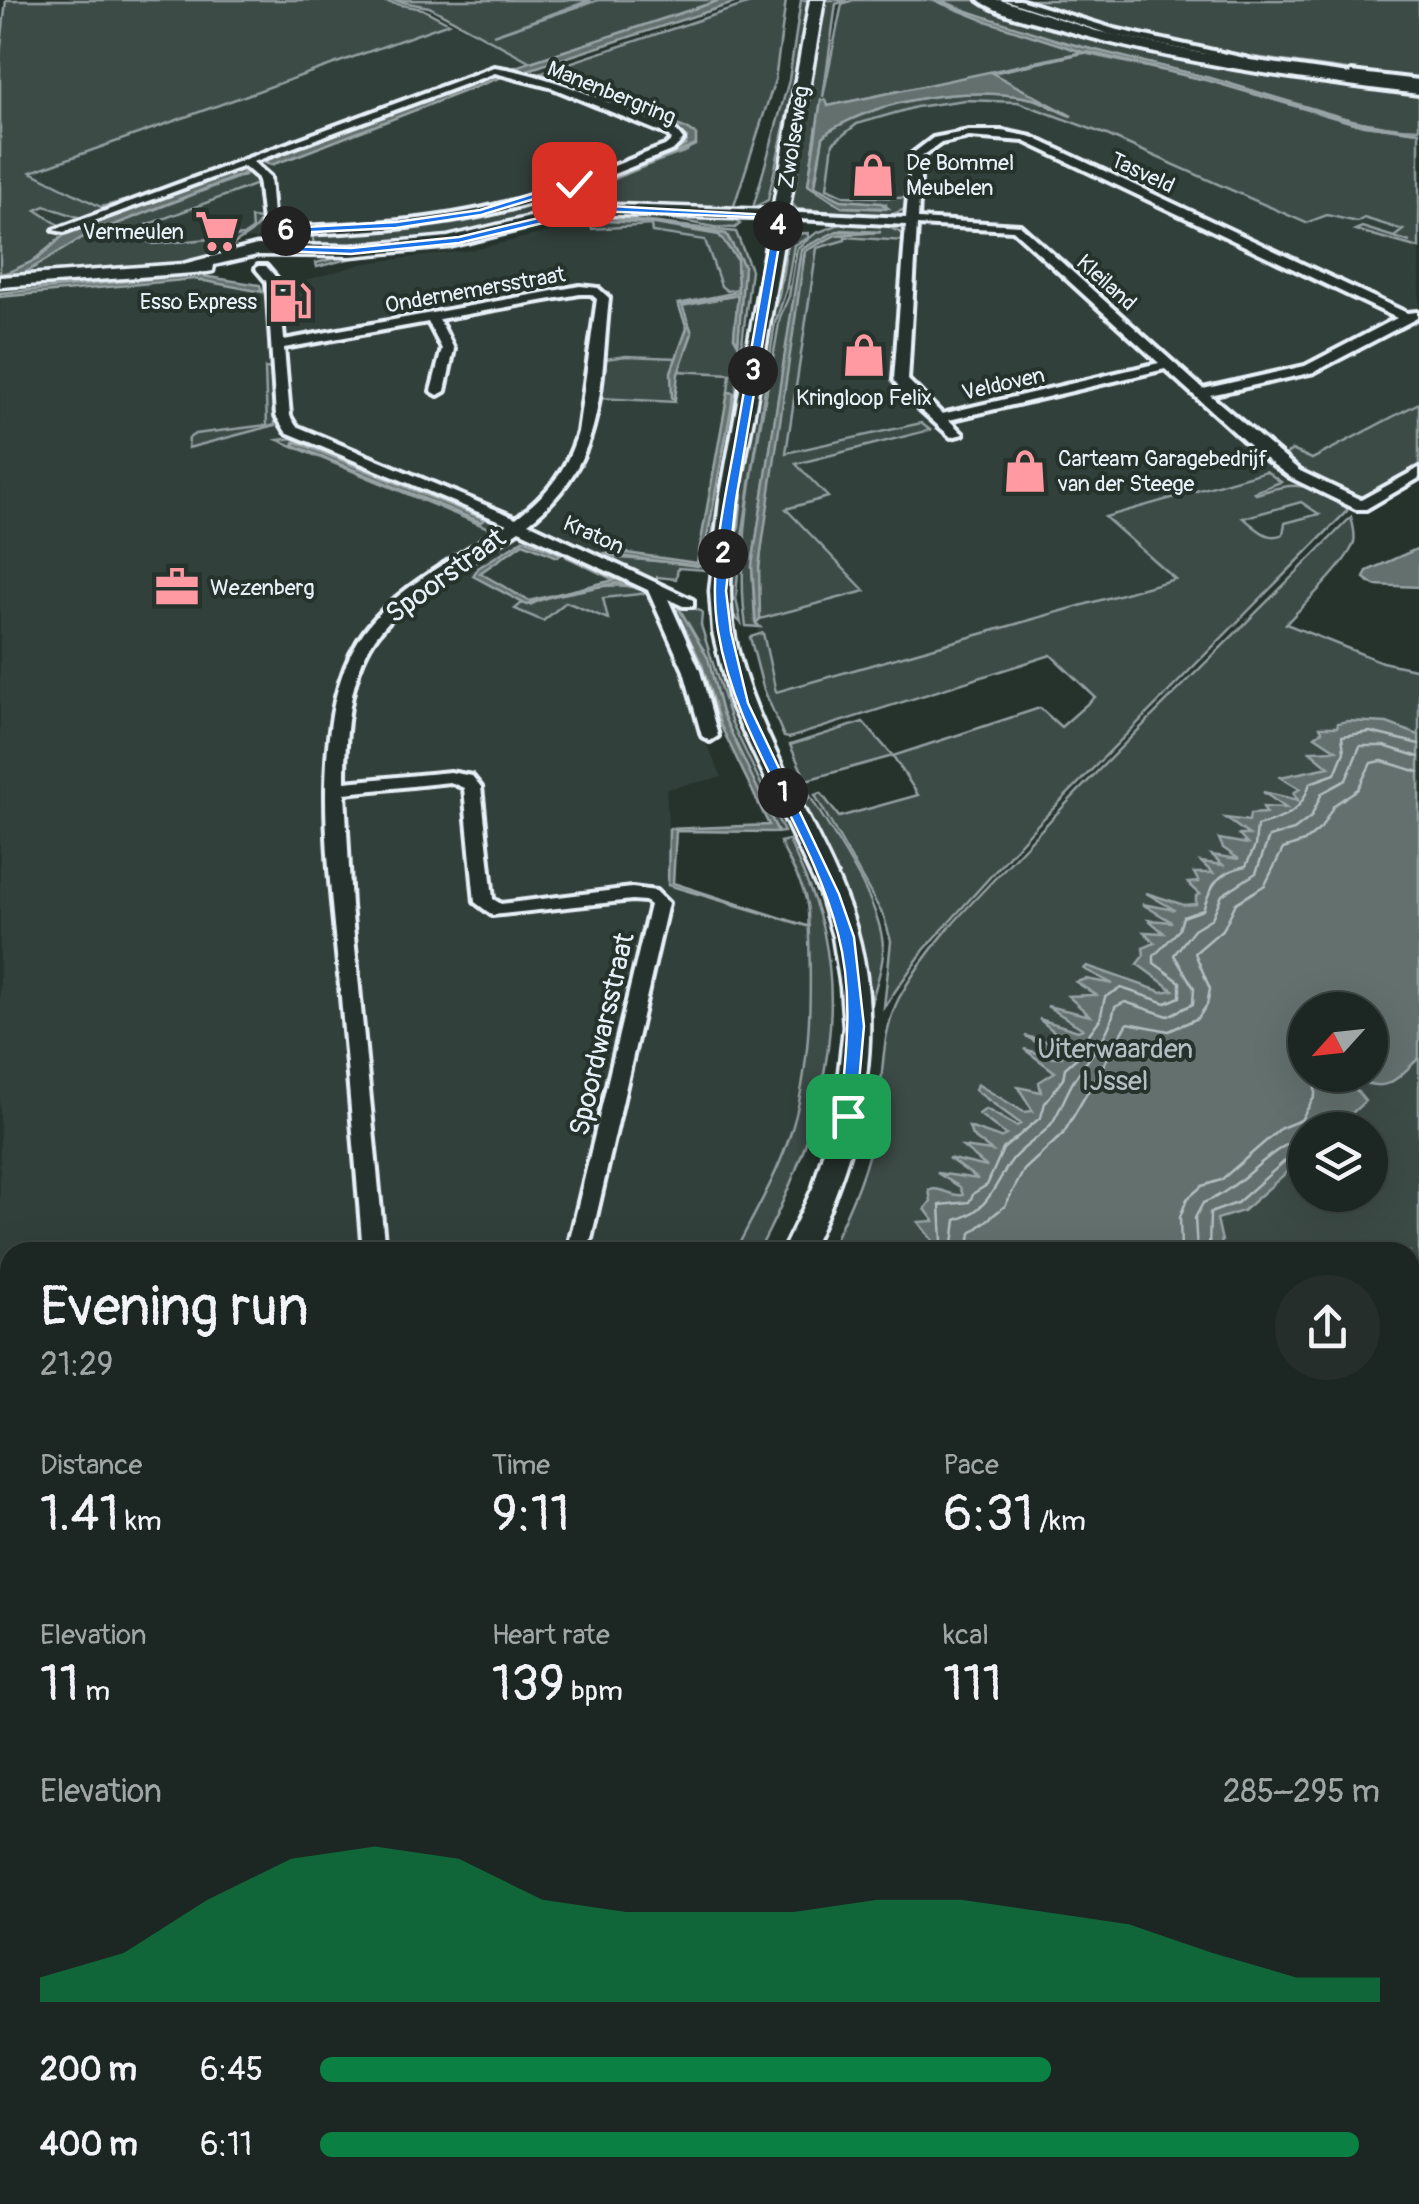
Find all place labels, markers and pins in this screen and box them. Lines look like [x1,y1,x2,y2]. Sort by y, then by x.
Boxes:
pin [532,142,617,227]
place label: De Bommel Meubelen [906,149,1014,202]
shop icon: De Bommel Meubelen [849,151,897,199]
pin: 4 [753,201,803,251]
pin: 6 [261,206,311,256]
supermarket icon: Vermeulen [193,207,241,255]
place label: Vermeulen [83,218,184,246]
fuel station icon: Esso Express [266,277,314,325]
place label: Esso Express [140,288,257,316]
shop icon: Kringloop Felix [840,331,888,379]
pin: 3 [728,346,778,396]
place label: Kringloop Felix [796,384,932,412]
place label: Carteam Garagebedrijf van der Steege [1057,445,1267,498]
shop icon: Carteam Garagebedrijf van der Steege [1001,447,1049,495]
pin: 2 [698,529,748,579]
office icon: Wezenberg [153,563,201,611]
place label: Wezenberg [210,574,315,602]
pin: 1 [758,768,808,818]
pin [806,1074,891,1159]

